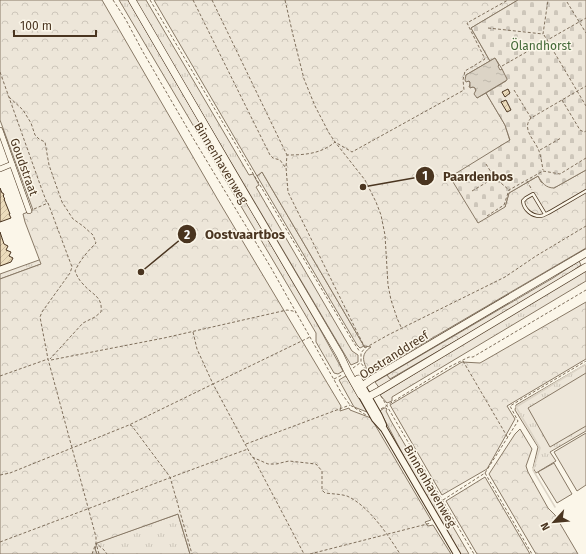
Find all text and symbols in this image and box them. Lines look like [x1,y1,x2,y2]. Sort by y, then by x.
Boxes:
scale bar [14,12,96,38]
text: 100 m [20,19,52,33]
park label: Ölandhorst [511,37,572,53]
street label: Binnenhavenweg [191,120,251,207]
street label: Goudstraat [7,136,41,198]
callout: Paardenbos [415,163,521,188]
text: 1 [422,169,428,183]
text: Paardenbos [443,169,514,184]
callout: Oostvaartbos [177,222,293,247]
text: Oostvaartbos [205,227,286,242]
text: 2 [184,228,190,242]
street label: Oostranddreef [357,328,432,382]
street label: Binnenhavenweg [401,442,460,530]
north arrow [534,502,574,542]
text: N [538,520,553,533]

